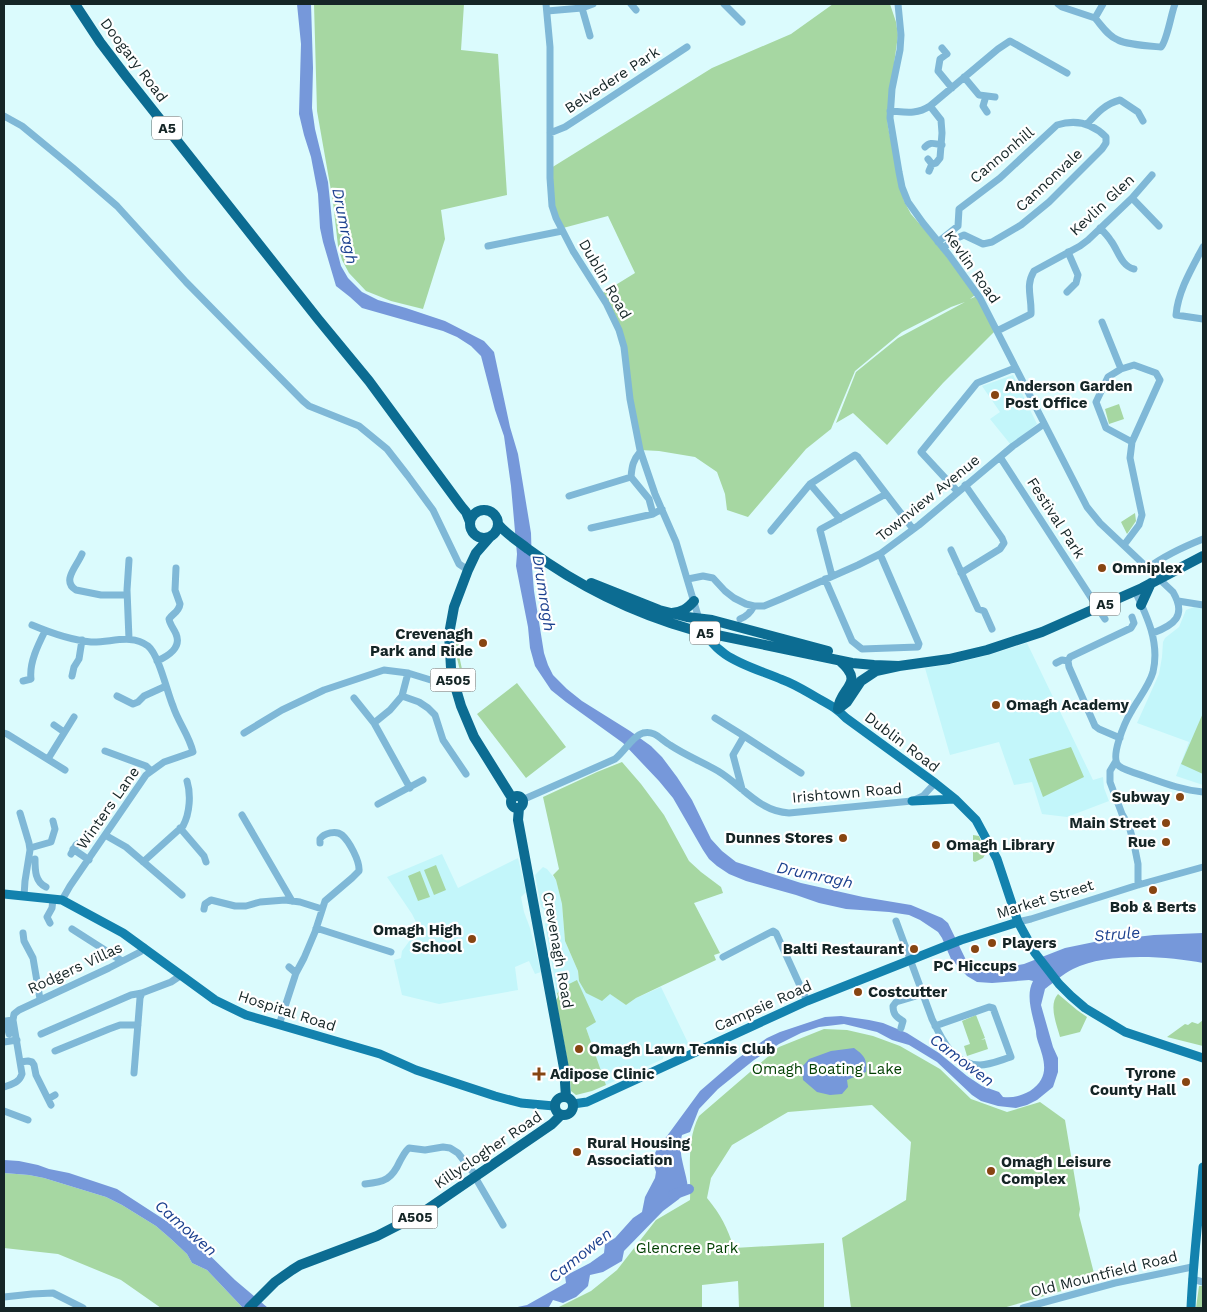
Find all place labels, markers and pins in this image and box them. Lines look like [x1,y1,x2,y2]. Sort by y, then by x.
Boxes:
place label: Anderson Garden Post Office [1005,377,1133,412]
marker: Anderson Garden Post Office [989,389,1001,401]
place label: Omniplex [1112,559,1182,577]
marker: Omniplex [1096,562,1108,574]
place label: Crevenagh Park and Ride [370,625,473,660]
marker: Crevenagh Park and Ride [477,637,489,649]
place label: Omagh Academy [1006,696,1130,714]
marker: Omagh Academy [990,699,1002,711]
place label: Subway [1112,788,1171,806]
marker: Subway [1174,791,1186,803]
place label: Main Street [1069,814,1156,832]
marker: Main Street [1160,817,1172,829]
place label: Dunnes Stores [725,829,833,847]
marker: Dunnes Stores [837,832,849,844]
place label: Rue [1128,833,1156,851]
place label: Omagh Library [946,836,1055,854]
marker: Rue [1160,836,1172,848]
marker: Omagh Library [930,839,942,851]
marker: Bob & Berts [1147,884,1159,896]
place label: Bob & Berts [1110,898,1196,916]
place label: Omagh High School [373,921,462,956]
marker: Omagh High School [466,933,478,945]
place label: Players [1002,934,1057,952]
marker: Players [986,937,998,949]
place label: Balti Restaurant [783,940,904,958]
marker: Balti Restaurant [908,943,920,955]
marker: PC Hiccups [969,943,981,955]
place label: PC Hiccups [933,957,1017,975]
place label: Costcutter [868,983,948,1001]
marker: Costcutter [852,986,864,998]
place label: Omagh Lawn Tennis Club [589,1040,775,1058]
marker: Omagh Lawn Tennis Club [573,1043,585,1055]
place label: Tyrone County Hall [1090,1064,1176,1099]
place label: Adipose Clinic [550,1065,655,1083]
marker: Adipose Clinic [532,1067,546,1081]
marker: Tyrone County Hall [1180,1076,1192,1088]
place label: Rural Housing Association [587,1134,691,1169]
marker: Rural Housing Association [571,1146,583,1158]
place label: Omagh Leisure Complex [1001,1153,1112,1188]
marker: Omagh Leisure Complex [985,1165,997,1177]

